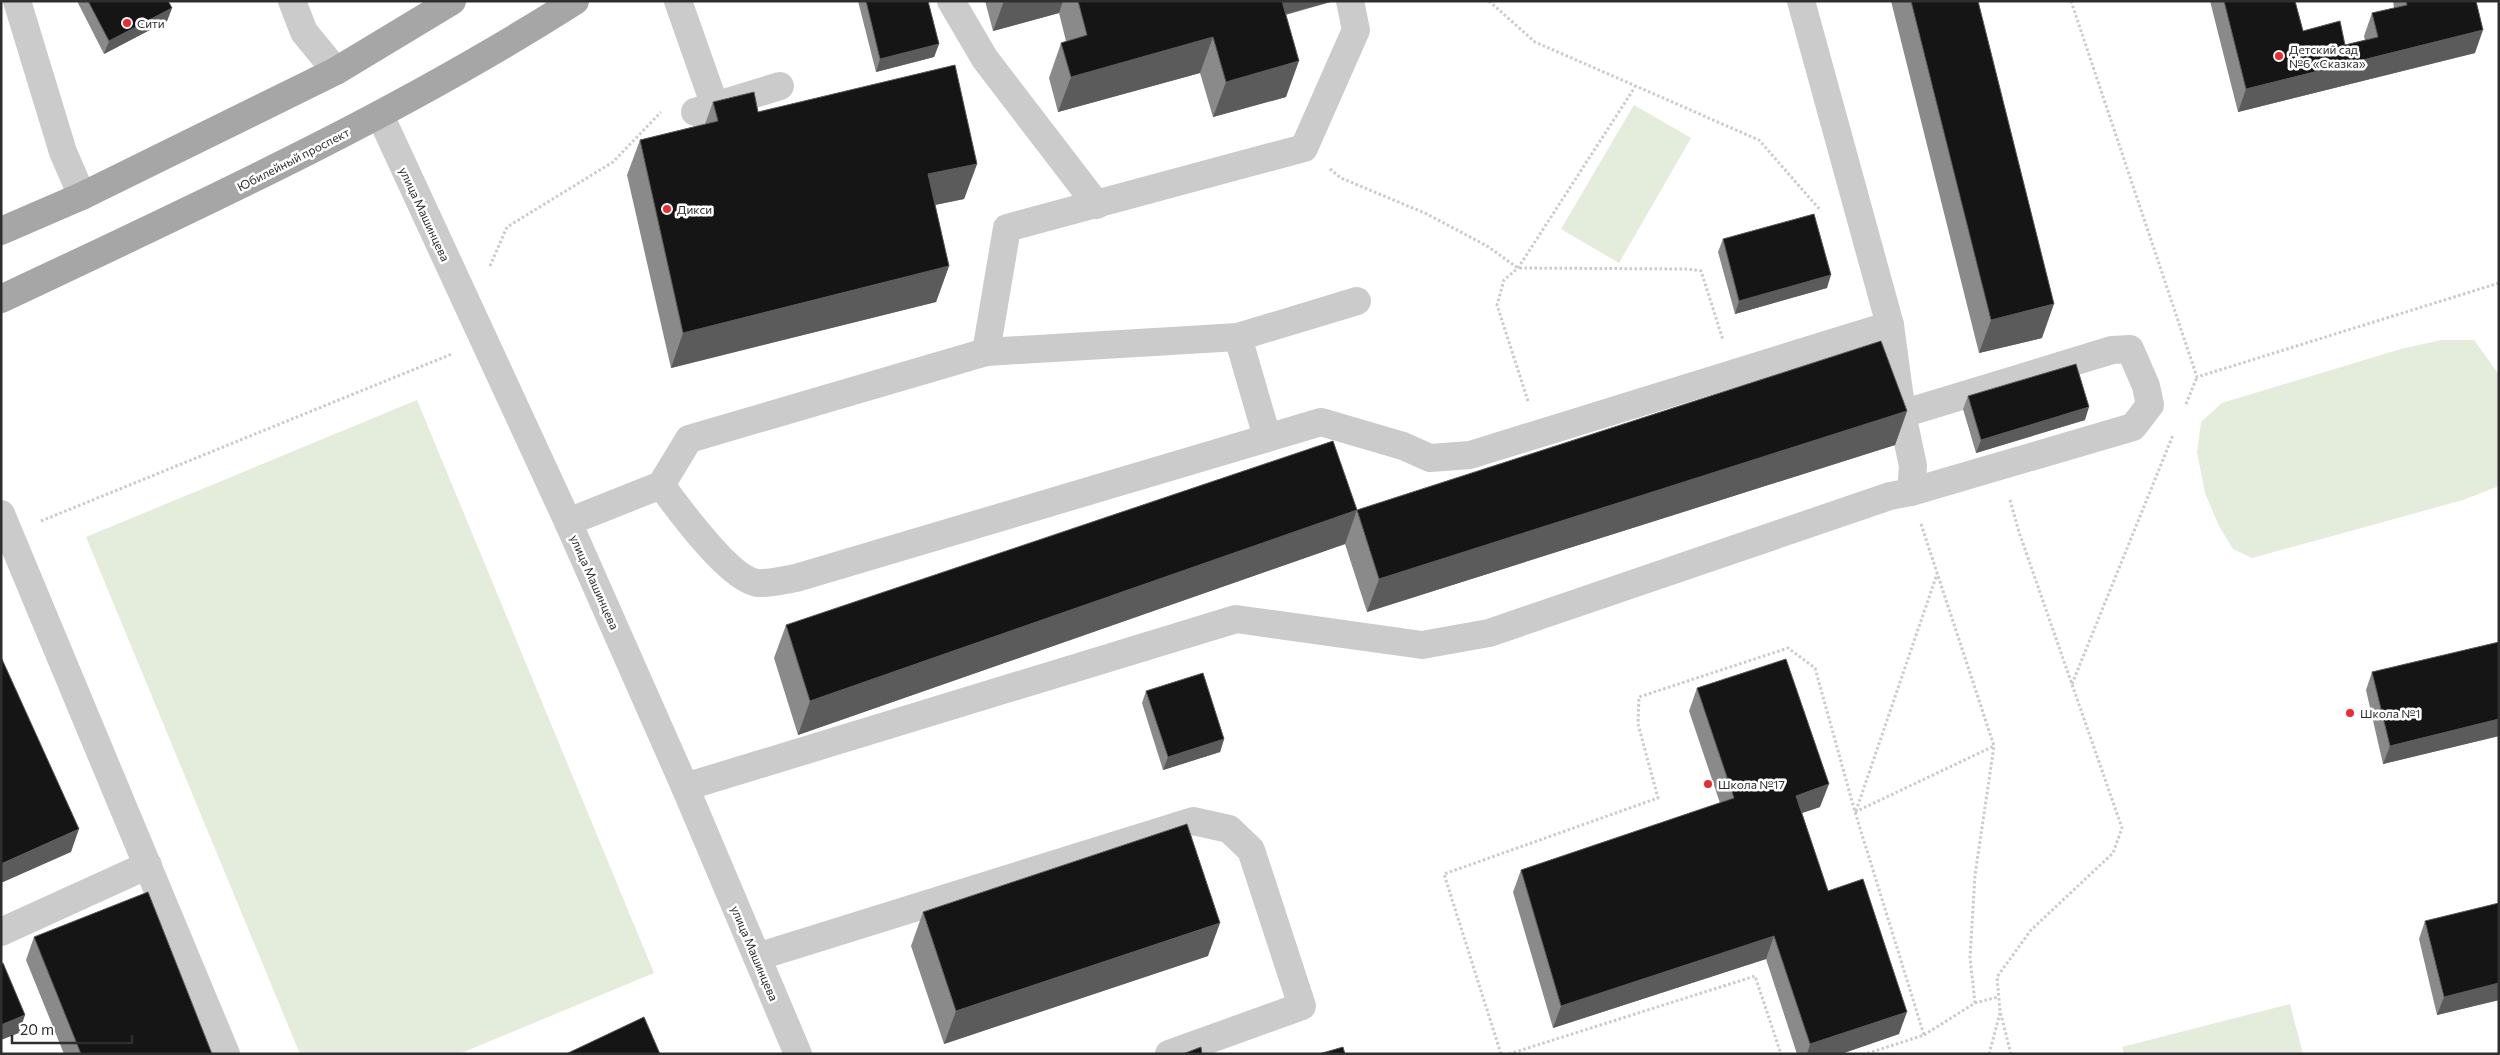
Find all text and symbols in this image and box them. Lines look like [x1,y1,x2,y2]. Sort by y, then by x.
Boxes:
place label: Сити [137,16,165,30]
marker: Сити [121,17,133,29]
place label: Детский сад №6 «Сказка» [2289,42,2366,70]
marker: Детский сад №6 «Сказка» [2273,50,2285,62]
street label: Юбилейный проспект [234,124,352,193]
street label: улица Машинцева [397,165,453,263]
place label: Дикси [677,202,712,216]
marker: Дикси [661,203,673,215]
street label: улица Машинцева [568,532,622,632]
place label: Школа №1 [2360,706,2420,720]
marker: Школа №1 [2344,707,2356,719]
place label: Школа №17 [1718,777,1785,791]
marker: Школа №17 [1702,778,1714,790]
street label: улица Машинцева [729,903,781,1003]
scale bar [12,1012,132,1044]
text: 20 m [20,1020,54,1038]

